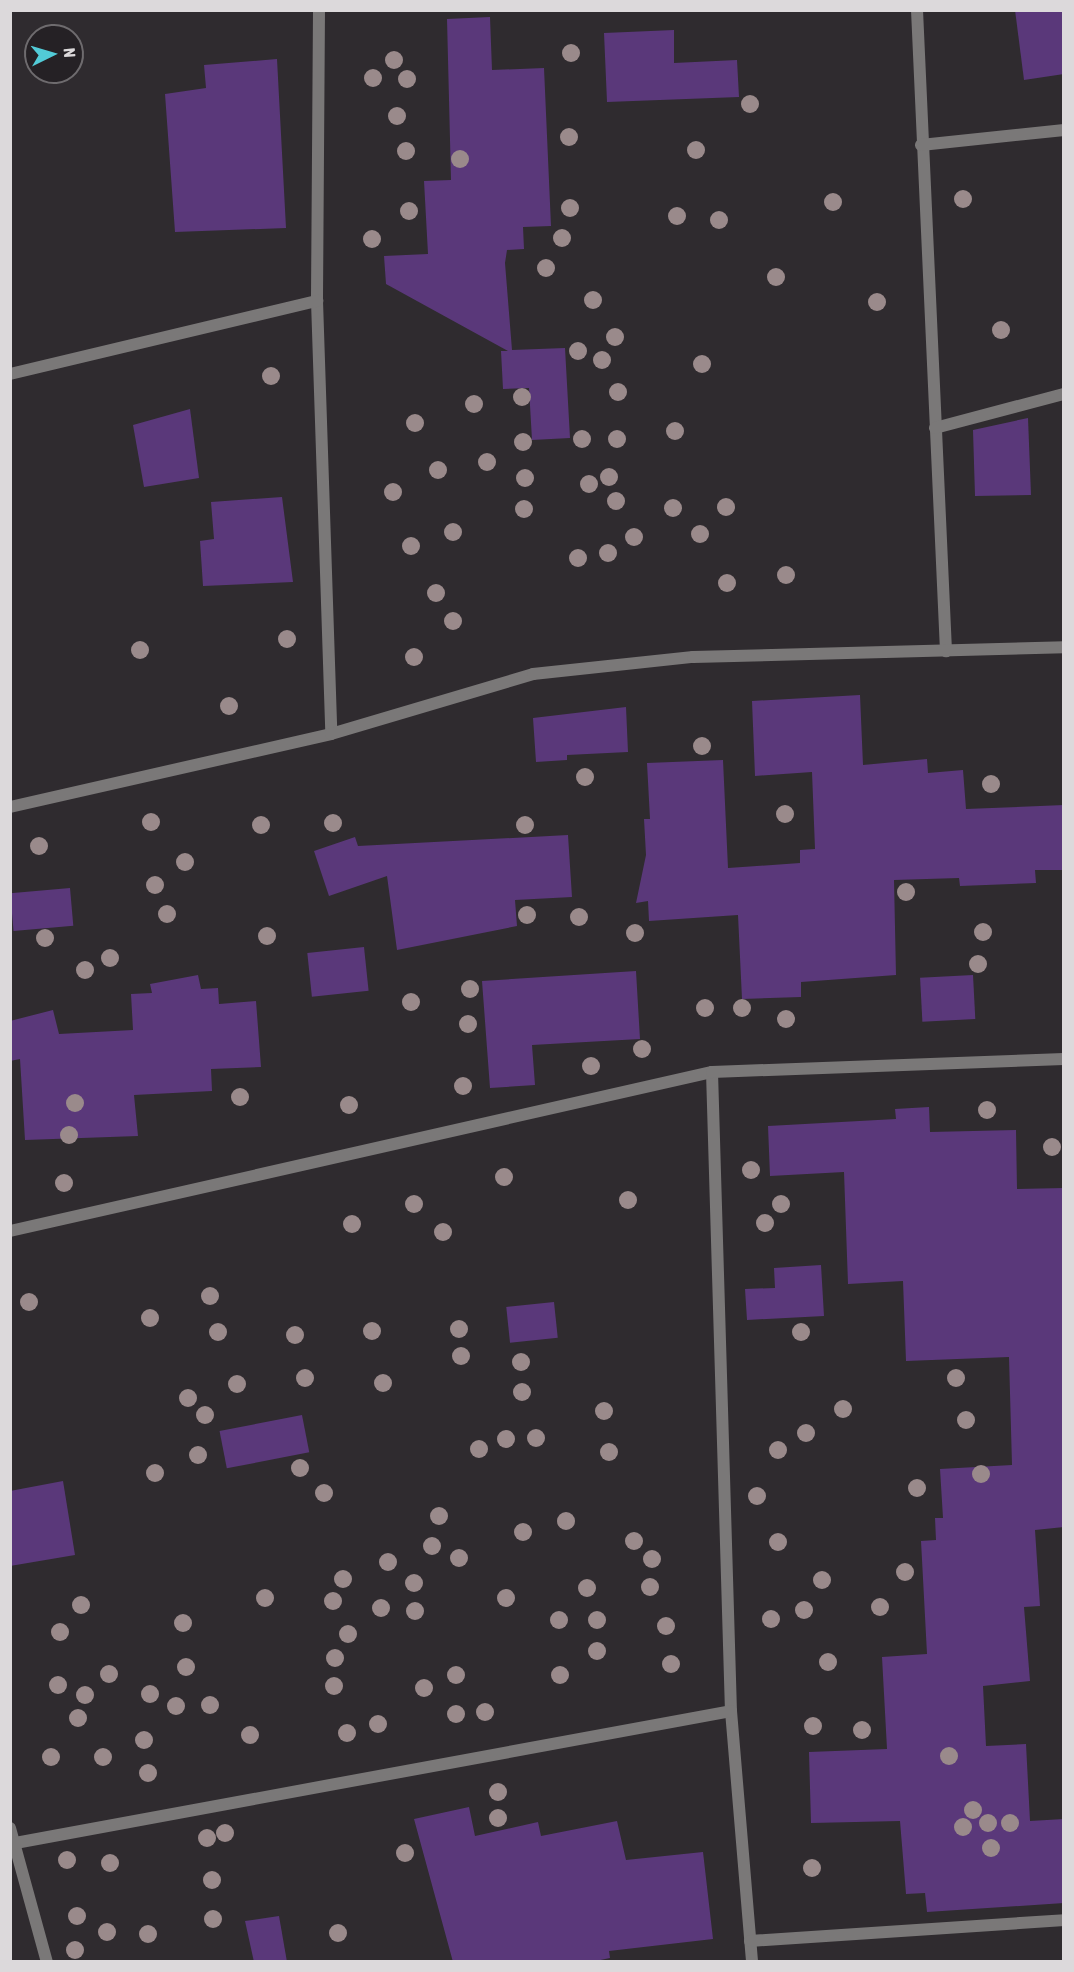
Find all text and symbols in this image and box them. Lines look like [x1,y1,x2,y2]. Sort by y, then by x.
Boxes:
north arrow [24,24,84,84]
text: N [61,47,79,58]

